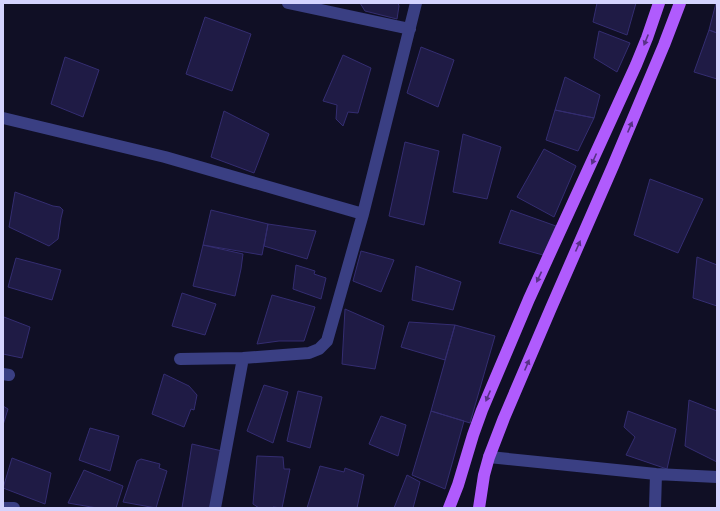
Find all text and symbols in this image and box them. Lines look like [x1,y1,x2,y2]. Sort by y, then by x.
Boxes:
one-way arrow [643,34,649,46]
one-way arrow [627,121,633,132]
one-way arrow [591,153,597,164]
one-way arrow [575,241,581,252]
one-way arrow [536,271,543,283]
one-way arrow [524,359,530,371]
one-way arrow [485,391,491,403]

